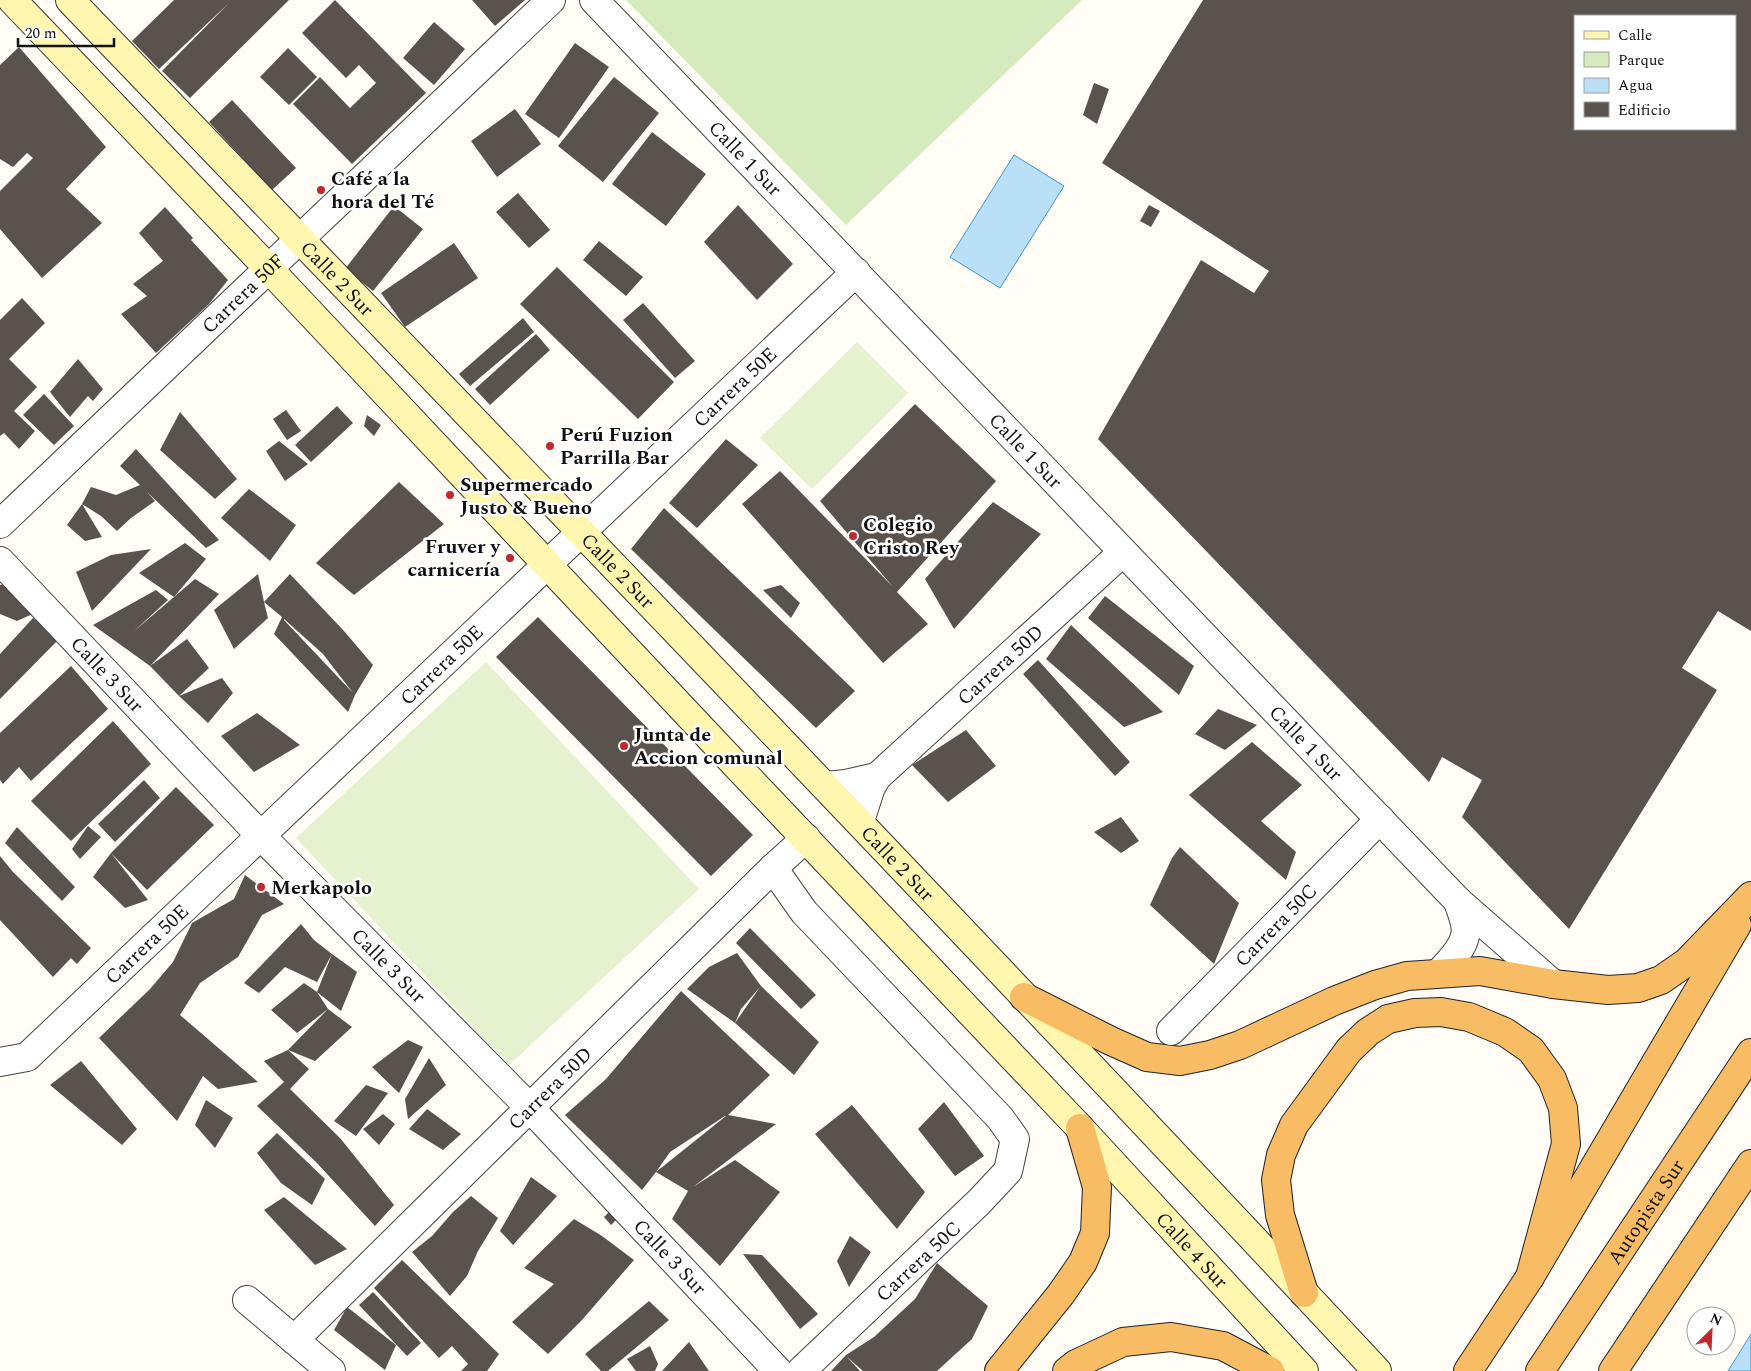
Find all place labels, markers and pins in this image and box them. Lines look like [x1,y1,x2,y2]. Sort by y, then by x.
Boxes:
place label: Café a la hora del Té [331,164,434,217]
marker: Café a la hora del Té [315,184,327,196]
place label: Perú Fuzion Parrilla Bar [560,420,673,473]
marker: Perú Fuzion Parrilla Bar [544,440,556,452]
place label: Supermercado Justo & Bueno [460,470,593,523]
marker: Supermercado Justo & Bueno [444,489,456,501]
place label: Colegio Cristo Rey [863,510,960,563]
marker: Colegio Cristo Rey [847,530,859,542]
place label: Fruver y carnicería [408,532,501,585]
marker: Fruver y carnicería [504,552,516,564]
place label: Junta de Accion comunal [634,720,783,773]
marker: Junta de Accion comunal [618,740,630,752]
place label: Merkapolo [271,873,372,903]
marker: Merkapolo [255,881,267,893]

